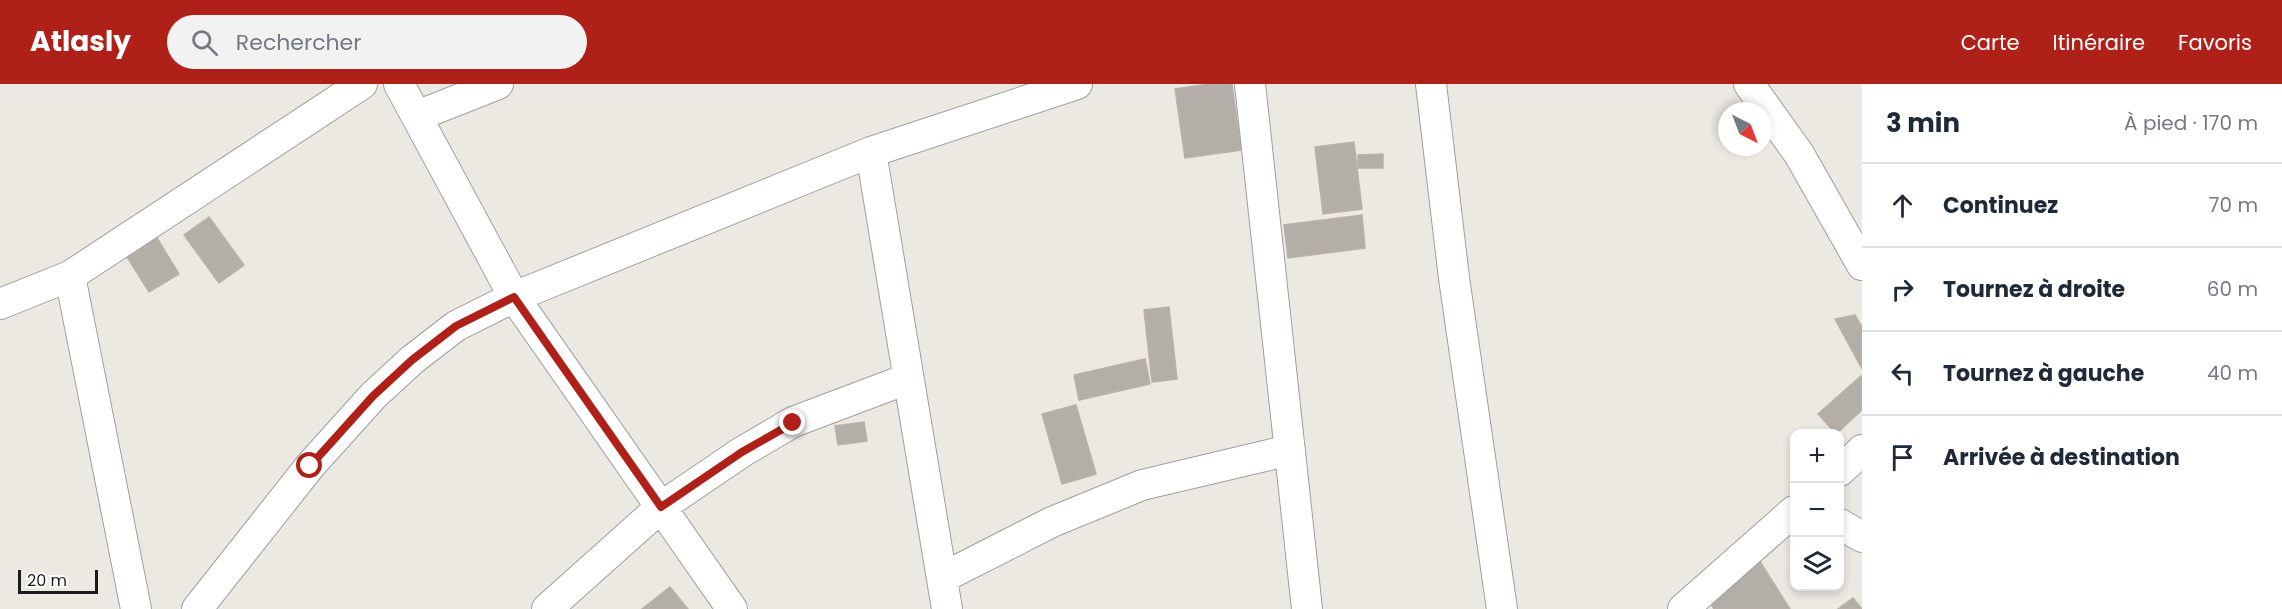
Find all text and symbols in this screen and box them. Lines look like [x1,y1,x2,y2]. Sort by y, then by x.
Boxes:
search box [167,15,587,69]
text: Atlasly [30,22,131,61]
icon: search [188,26,221,59]
text: Rechercher [236,27,361,58]
text: Carte [1961,28,2020,57]
text: Itinéraire [2053,28,2145,57]
text: Favoris [2178,28,2252,57]
north arrow [1718,102,1772,156]
text: 3 min [1886,105,1960,141]
text: À pied · 170 m [2124,109,2258,137]
icon: ahead [1886,189,1919,222]
text: Continuez [1943,190,2058,221]
text: 70 m [2209,191,2258,219]
icon: right [1886,273,1919,306]
text: Tournez à droite [1943,274,2125,305]
text: 60 m [2207,275,2258,303]
icon: left [1886,357,1919,390]
text: Tournez à gauche [1943,358,2144,389]
text: 40 m [2207,359,2258,387]
route end [779,409,805,435]
map controls [1790,429,1844,591]
button: + [1790,429,1844,483]
icon: arrive [1886,441,1919,474]
text: Arrivée à destination [1943,442,2180,473]
route start [296,452,322,478]
button: − [1790,483,1844,537]
button: layers [1790,537,1844,591]
scale bar [18,567,98,594]
text: 20 m [27,569,67,592]

